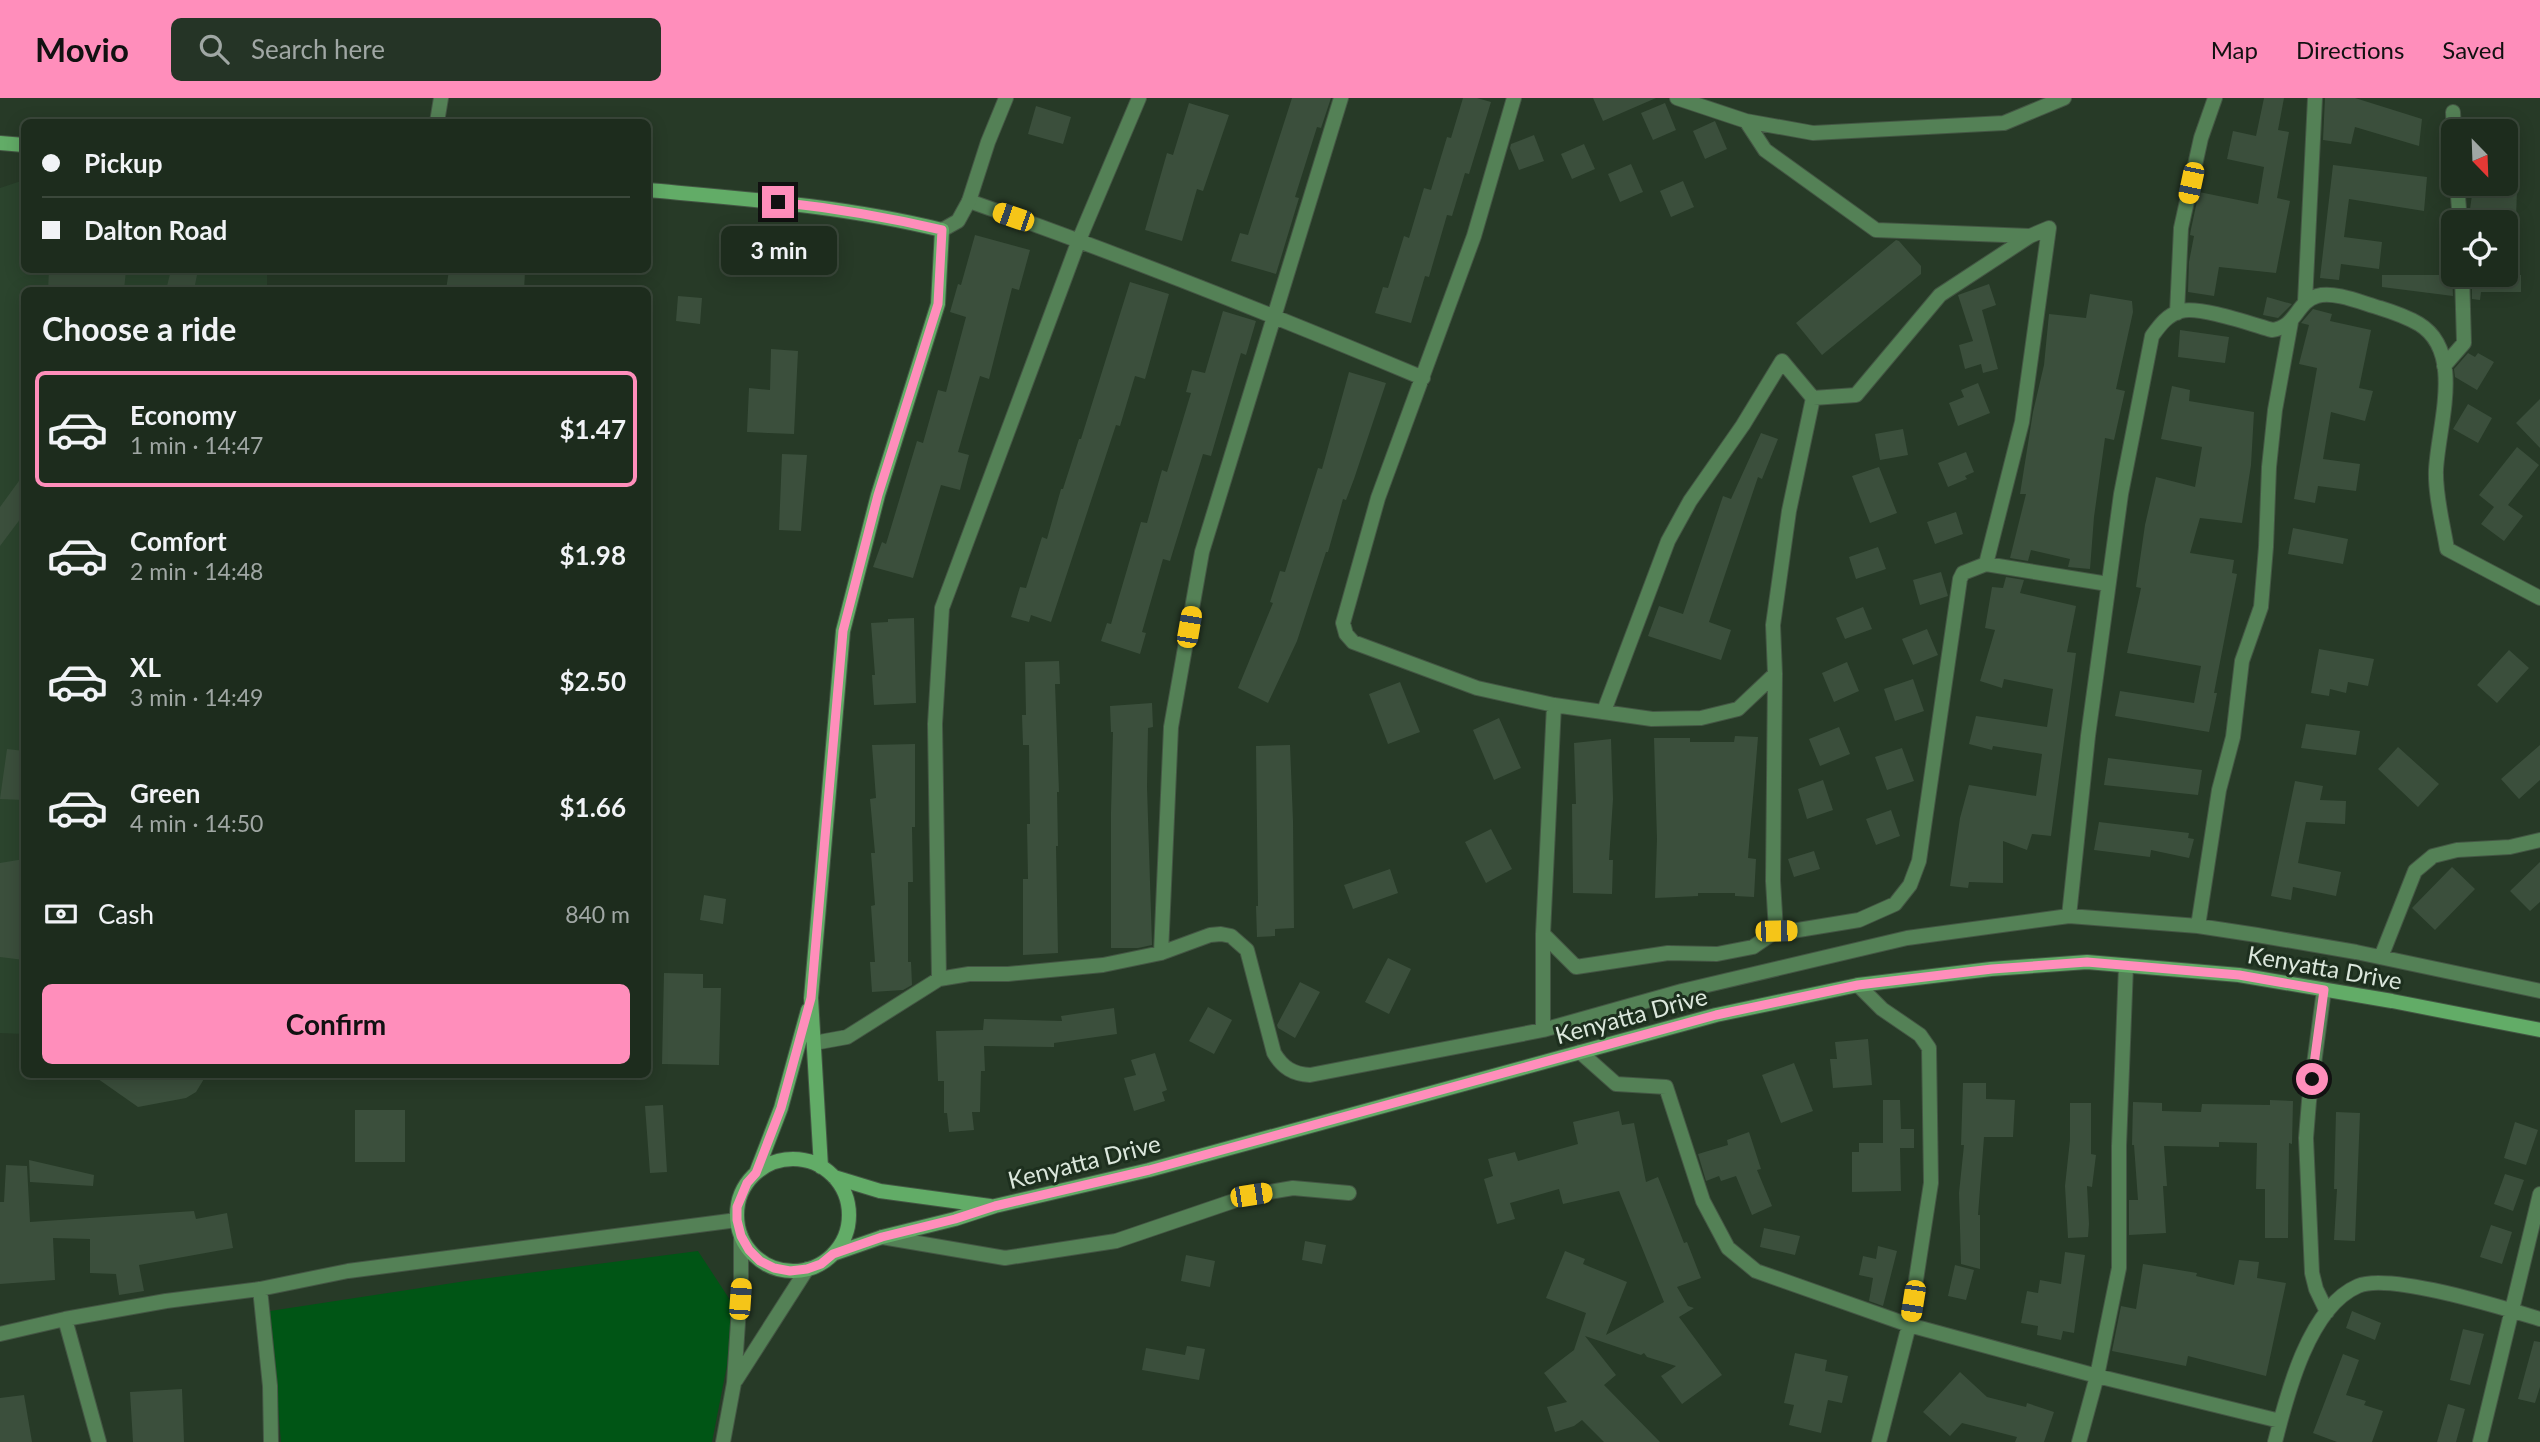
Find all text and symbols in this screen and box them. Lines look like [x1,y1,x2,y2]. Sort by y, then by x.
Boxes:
search box [171,18,661,81]
text: Movio [35,29,129,69]
icon: search [195,30,233,68]
text: Search here [251,33,385,65]
text: Map [2211,35,2258,64]
text: Directions [2296,35,2404,64]
text: Saved [2442,35,2505,64]
north arrow [2441,119,2518,196]
map controls [2441,119,2518,287]
text: Pickup [84,147,163,179]
car [2177,160,2206,206]
route end [762,186,794,218]
car [990,200,1037,234]
button: locate [2441,210,2518,287]
text: Dalton Road [84,214,227,246]
callout: 3 min [720,226,836,276]
text: 3 min [750,236,808,264]
text: Choose a ride [42,309,236,348]
icon: car [46,398,109,461]
text: Economy [130,399,236,431]
text: $1.47 [560,413,626,445]
text: 1 min · 14:47 [130,431,263,459]
icon: car [46,524,109,587]
text: Comfort [130,525,227,557]
text: $1.98 [560,539,626,571]
text: 2 min · 14:48 [130,557,263,585]
car [1176,604,1203,650]
icon: car [46,650,109,713]
text: XL [130,651,161,683]
text: $2.50 [560,665,626,697]
text: 3 min · 14:49 [130,683,263,711]
icon: car [46,776,109,839]
text: Green [130,777,200,809]
text: $1.66 [560,791,626,823]
text: 4 min · 14:50 [130,809,263,837]
icon: cash [42,895,80,933]
text: Cash [98,898,154,930]
text: 840 m [565,900,630,928]
car [1755,920,1798,942]
street label: Kenyatta Drive [2245,939,2405,995]
street label: Kenyatta Drive [1552,981,1710,1049]
button: Confirm [42,984,630,1064]
route start [2296,1063,2328,1095]
street label: Kenyatta Drive [1005,1128,1163,1194]
car [1229,1181,1274,1209]
car [729,1277,752,1321]
car [1900,1279,1927,1323]

